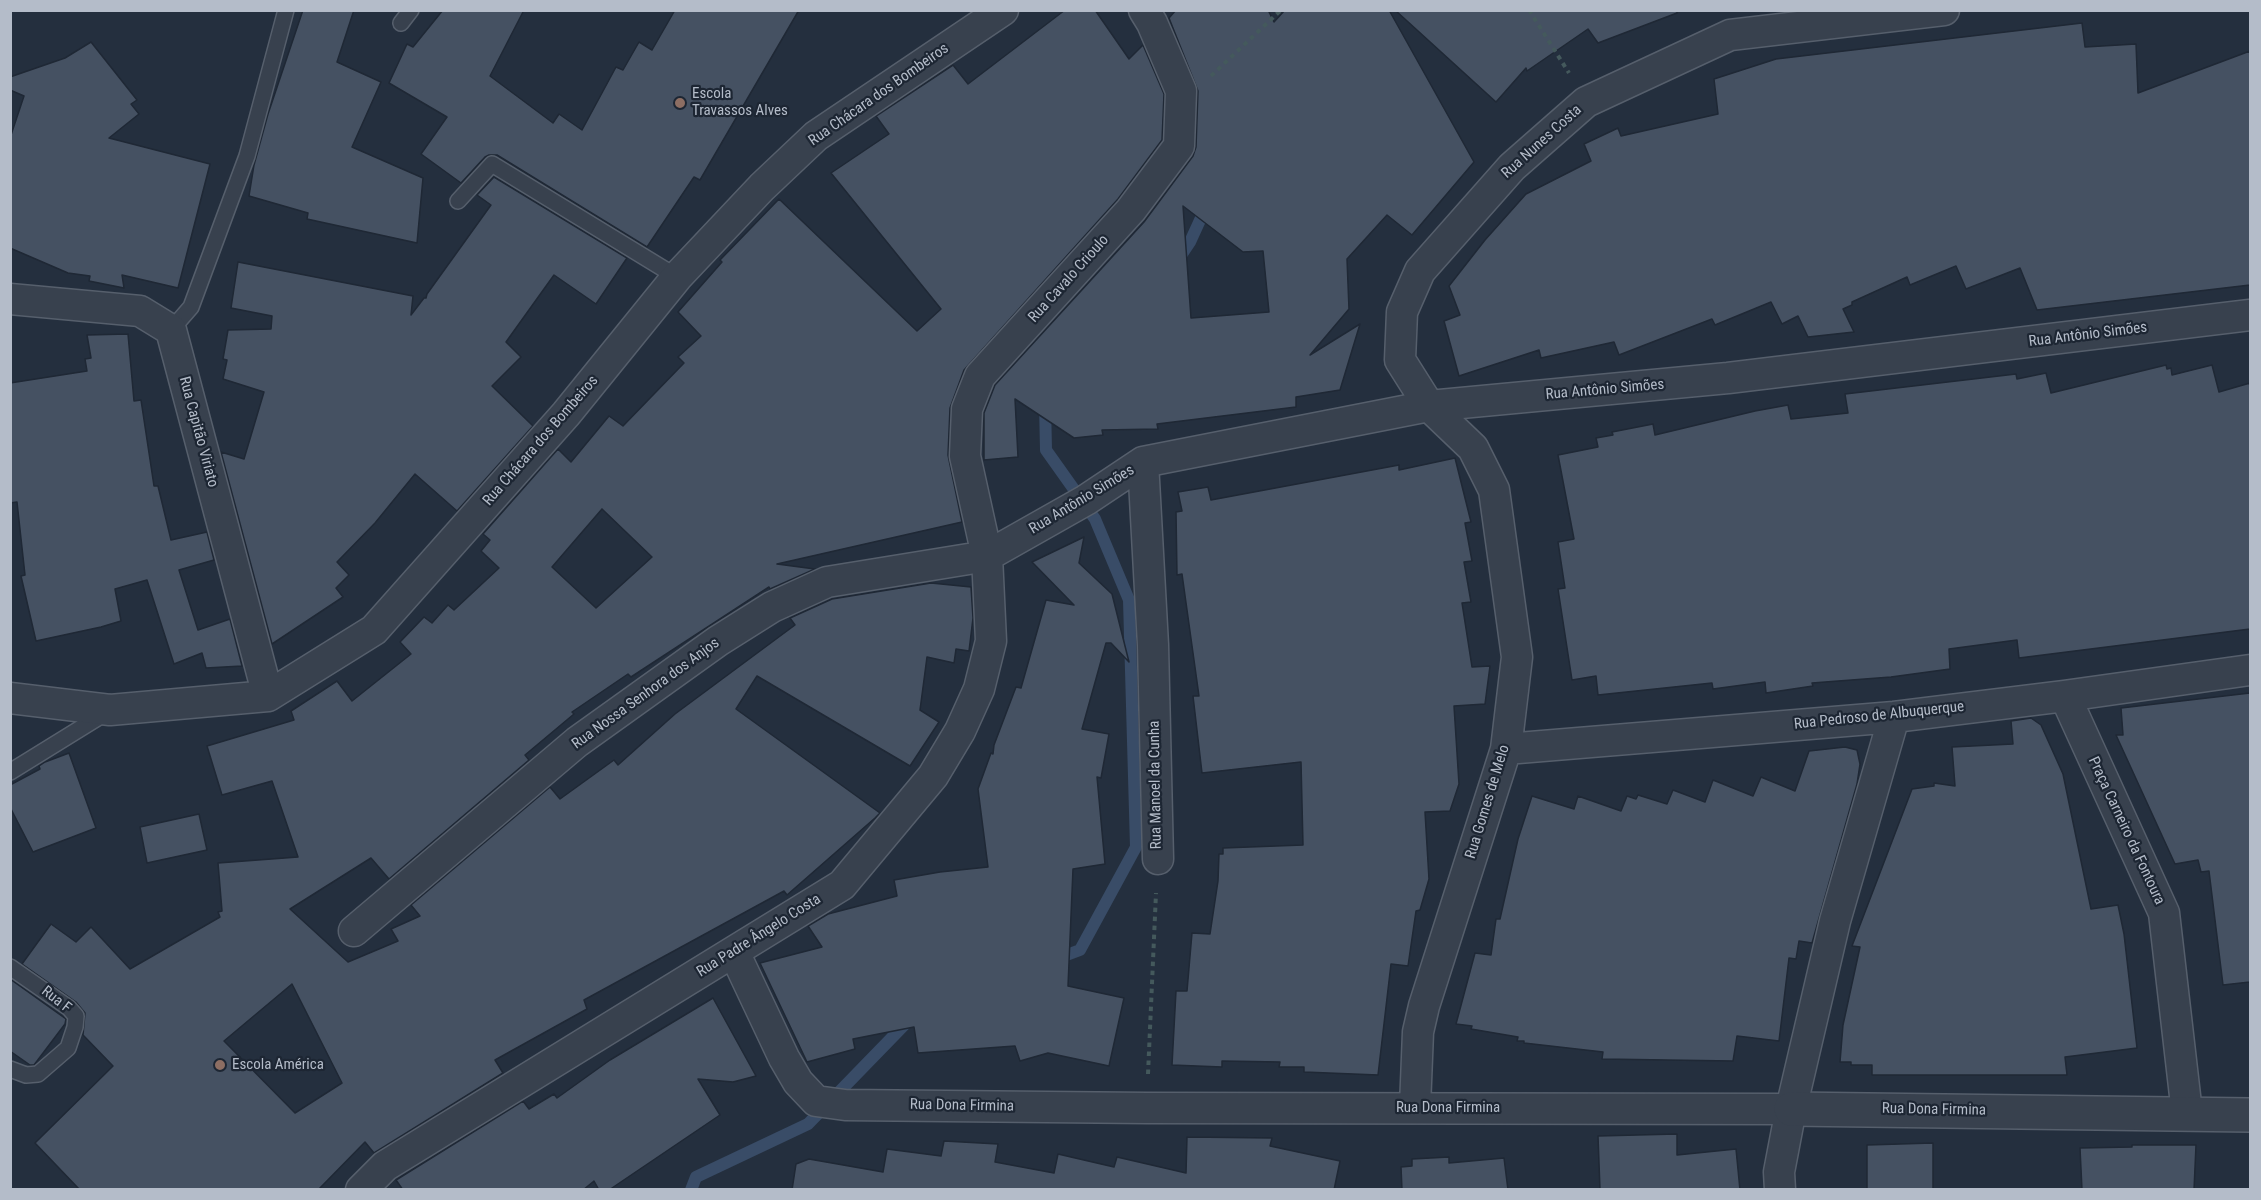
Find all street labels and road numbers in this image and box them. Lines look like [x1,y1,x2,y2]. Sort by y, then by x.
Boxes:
street label: Rua Chácara dos Bombeiros [806,40,952,150]
street label: Rua Nunes Costa [1498,101,1586,183]
street label: Rua Cavalo Crioulo [1025,232,1113,326]
street label: Rua Antônio Simões [2028,319,2148,351]
street label: Rua Chácara dos Bombeiros [480,372,602,510]
street label: Rua Capitão Viriato [175,375,221,489]
street label: Rua Antônio Simões [1545,376,1665,404]
street label: Rua Antônio Simões [1026,462,1138,538]
street label: Rua Nossa Senhora dos Anjos [569,635,723,753]
street label: Rua Pedroso de Albuquerque [1793,698,1965,734]
street label: Rua Manoel da Cunha [1146,721,1166,849]
street label: Rua Gomes de Melo [1462,743,1514,861]
street label: Praça Carneiro da Fontoura [2084,754,2168,908]
street label: Rua Padre Ângelo Costa [694,891,824,981]
street label: Rua F [37,983,75,1017]
street label: Rua Dona Firmina [910,1096,1014,1116]
street label: Rua Dona Firmina [1396,1099,1500,1117]
street label: Rua Dona Firmina [1882,1100,1986,1120]

